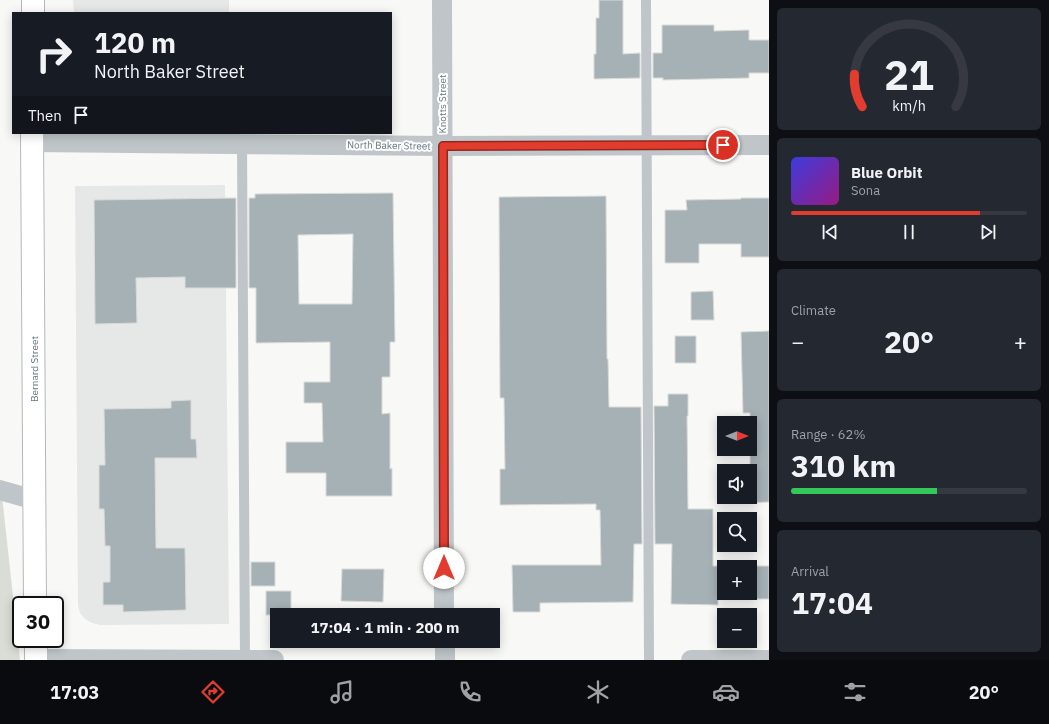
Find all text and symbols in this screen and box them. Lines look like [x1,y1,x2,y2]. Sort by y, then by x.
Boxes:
text: 120 m [94,24,176,61]
icon: right [28,28,80,80]
text: 21 [884,47,934,101]
text: North Baker Street [94,60,245,83]
street label: Knotts Street [436,74,449,134]
text: km/h [892,96,926,115]
icon: arrive [70,104,92,126]
text: Then [28,106,62,125]
pin [706,128,740,162]
icon: arrive [712,134,734,156]
street label: North Baker Street [347,138,432,153]
text: Blue Orbit [851,163,922,182]
text: Sona [851,182,880,199]
icon: previous [819,221,841,243]
icon: pause [898,221,920,243]
icon: next [977,221,999,243]
text: Climate [791,302,836,319]
text: 20° [884,322,934,361]
text: − [791,327,804,356]
text: + [1014,327,1027,356]
street label: Bernard Street [28,336,41,402]
north arrow [717,416,757,456]
map controls [717,416,757,648]
text: Range · 62% [791,426,865,443]
text: 310 km [791,446,896,485]
button: sound [717,464,757,504]
button: search [717,512,757,552]
position arrow [423,547,465,589]
button: + [717,560,757,600]
text: Arrival [791,563,829,580]
text: 17:04 [791,583,873,622]
speed limit sign: 30 [12,596,64,648]
button: − [717,608,757,648]
text: 17:04 · 1 min · 200 m [311,618,459,637]
icon: directions [199,678,227,706]
icon: music [328,678,356,706]
icon: phone [456,678,484,706]
icon: climate [584,678,612,706]
icon: car [712,678,740,706]
icon: filters [841,678,869,706]
text: 17:03 [50,681,99,704]
text: 20° [969,681,999,704]

